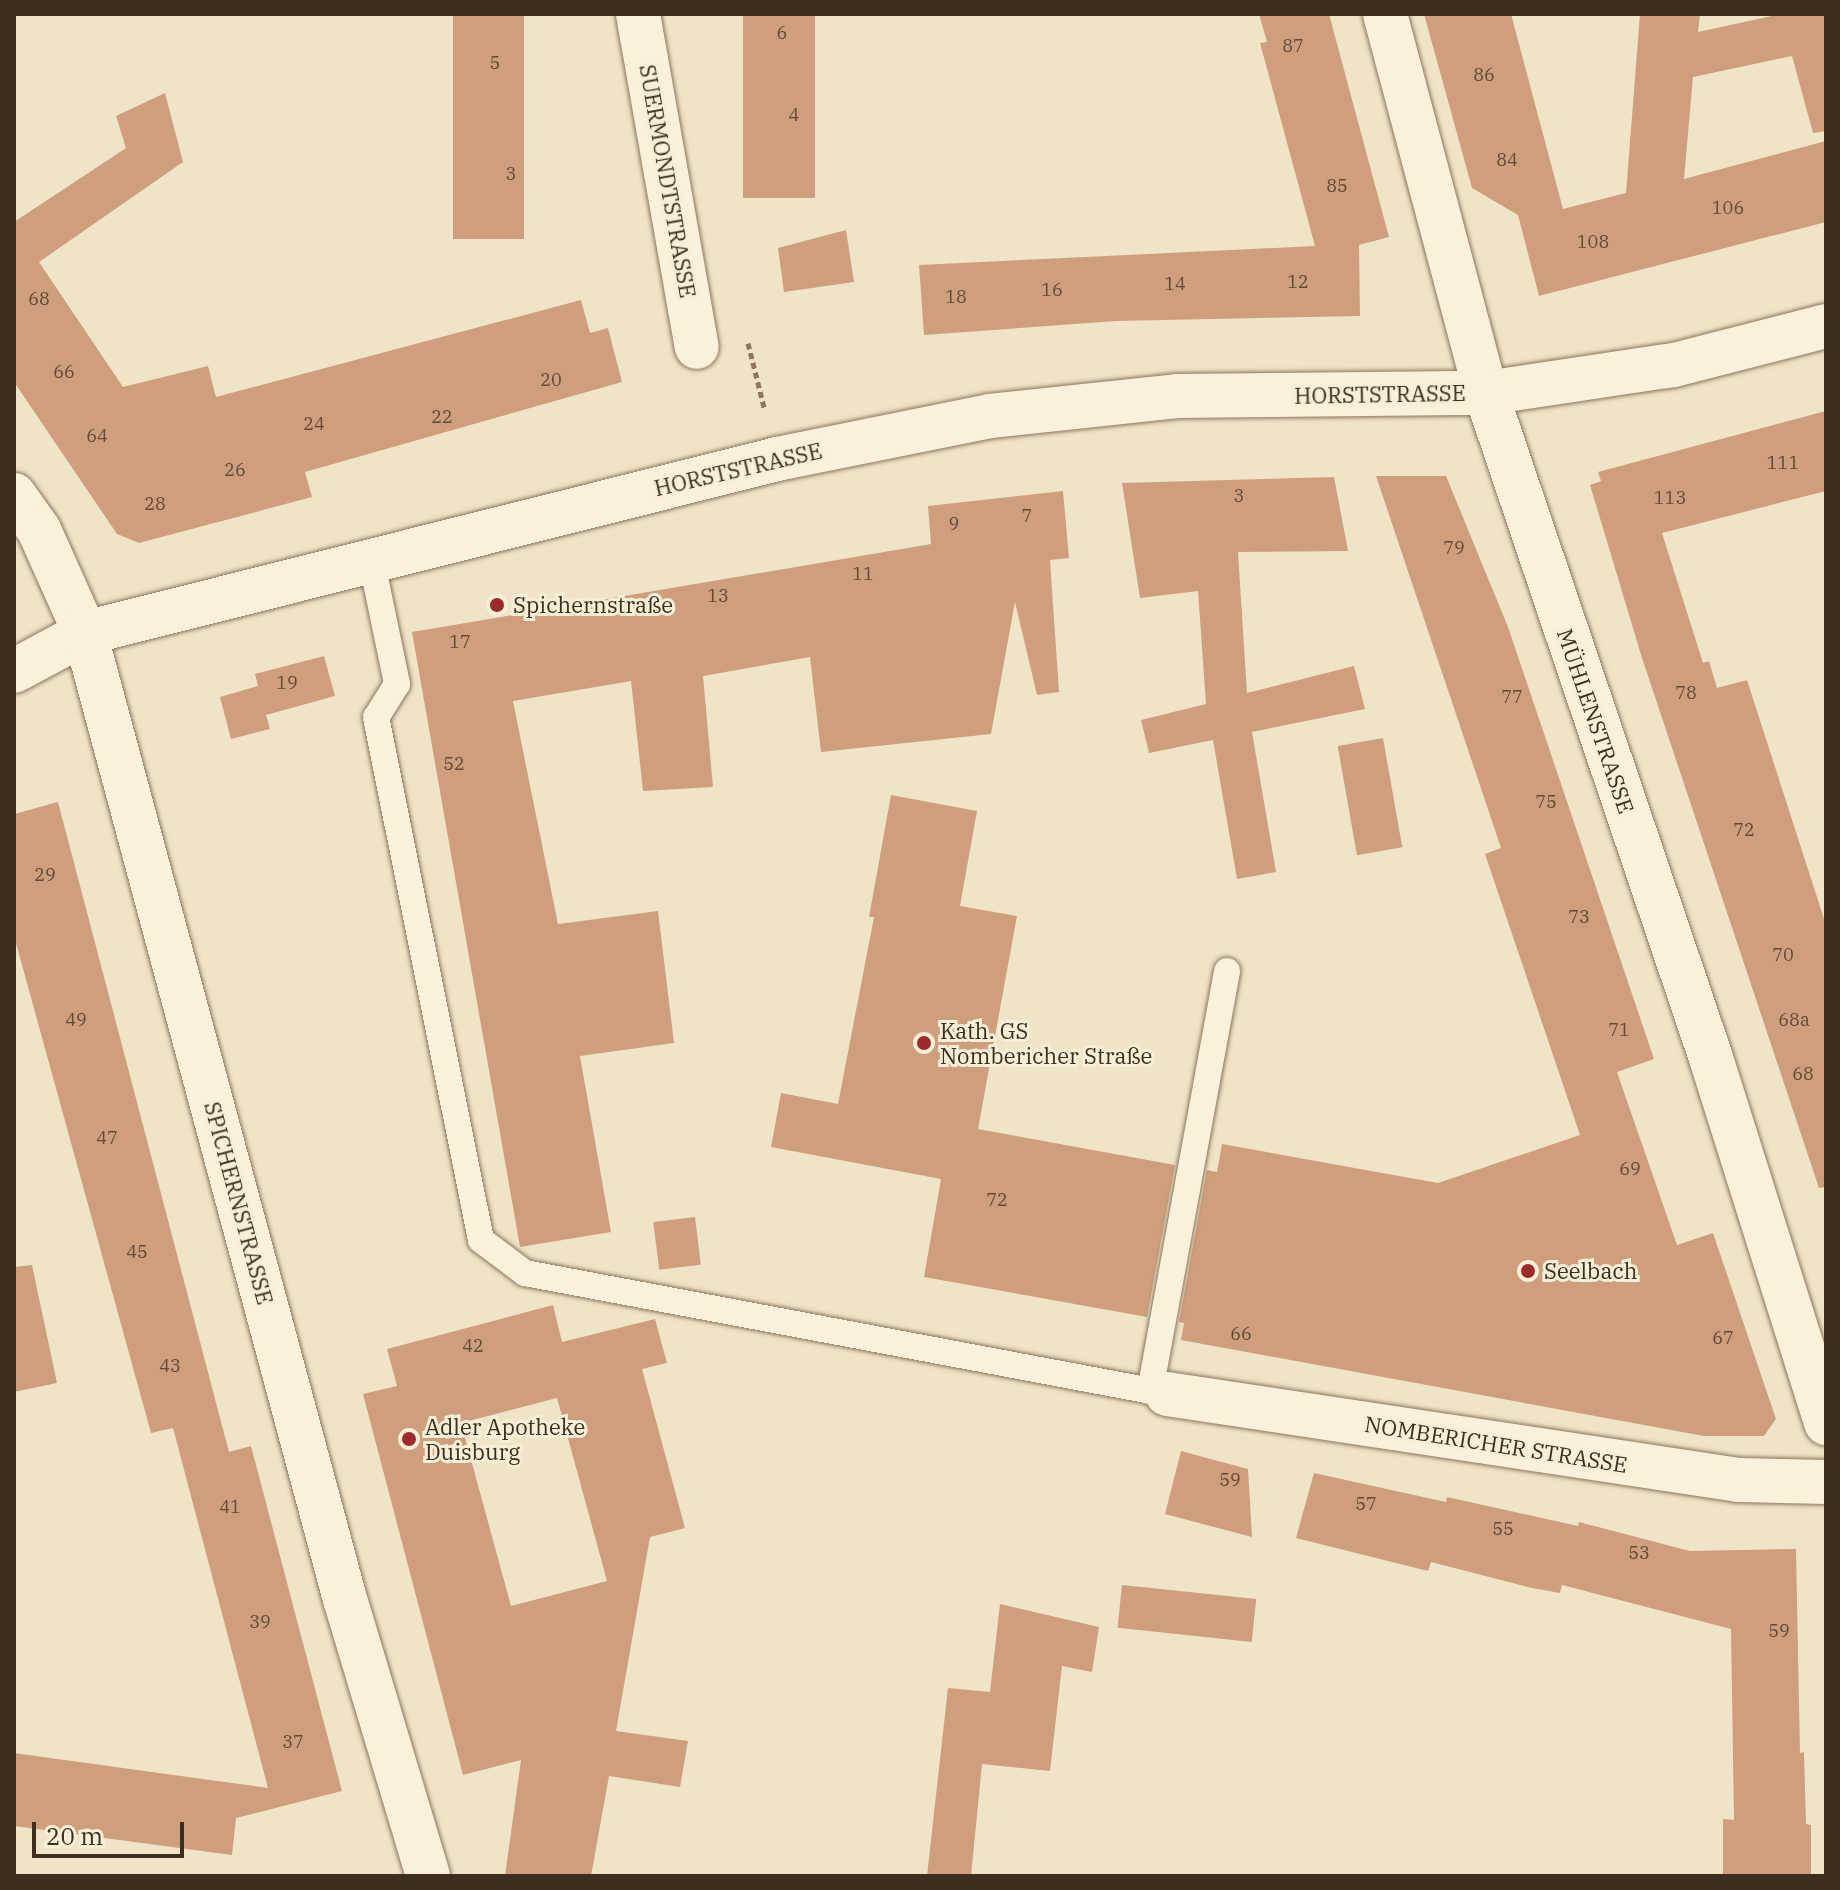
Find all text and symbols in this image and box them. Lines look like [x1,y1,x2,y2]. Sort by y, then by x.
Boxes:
house number: 6 [777,22,787,44]
house number: 87 [1282,35,1304,57]
house number: 5 [490,52,500,74]
street label: SUERMONDTSTRASSE [634,62,702,300]
house number: 86 [1473,64,1495,86]
house number: 4 [789,104,799,126]
house number: 84 [1496,149,1518,171]
house number: 3 [506,163,516,185]
house number: 85 [1326,175,1348,197]
house number: 106 [1712,197,1744,219]
house number: 108 [1577,231,1609,253]
house number: 12 [1287,271,1309,293]
house number: 14 [1164,273,1186,295]
house number: 16 [1041,279,1063,301]
house number: 18 [945,286,967,308]
house number: 68 [28,288,50,310]
house number: 66 [53,361,75,383]
house number: 20 [540,369,562,391]
street label: HORSTSTRASSE [1294,379,1466,409]
house number: 22 [431,406,453,428]
house number: 24 [303,413,325,435]
house number: 64 [86,425,108,447]
street label: HORSTSTRASSE [651,437,825,501]
house number: 111 [1767,452,1799,474]
house number: 26 [224,459,246,481]
house number: 3 [1234,485,1244,507]
house number: 113 [1654,487,1686,509]
house number: 28 [144,493,166,515]
house number: 7 [1022,505,1032,527]
house number: 9 [949,513,959,535]
house number: 79 [1443,537,1465,559]
house number: 11 [852,563,874,585]
house number: 13 [707,585,729,607]
place label: Spichernstraße [513,592,673,618]
marker: Spichernstraße [488,596,506,614]
street label: MÜHLENSTRASSE [1552,625,1640,817]
house number: 17 [449,631,471,653]
house number: 19 [276,672,298,694]
house number: 78 [1675,682,1697,704]
house number: 77 [1501,686,1523,708]
house number: 52 [443,753,465,775]
house number: 75 [1535,791,1557,813]
house number: 72 [1733,819,1755,841]
house number: 29 [34,864,56,886]
house number: 73 [1568,906,1590,928]
house number: 70 [1772,944,1794,966]
house number: 49 [65,1009,87,1031]
house number: 68a [1778,1009,1810,1031]
place label: Kath. GS Nombericher Straße [940,1017,1152,1068]
house number: 71 [1608,1019,1630,1041]
marker: Kath. GS Nombericher Straße [915,1034,933,1052]
house number: 68 [1792,1063,1814,1085]
street label: SPICHERNSTRASSE [199,1099,279,1307]
house number: 47 [96,1127,118,1149]
house number: 69 [1619,1158,1641,1180]
house number: 72 [986,1189,1008,1211]
house number: 45 [126,1241,148,1263]
place label: Seelbach [1544,1258,1638,1284]
marker: Seelbach [1519,1262,1537,1280]
house number: 66 [1230,1323,1252,1345]
house number: 67 [1712,1327,1734,1349]
house number: 42 [462,1335,484,1357]
house number: 43 [159,1355,181,1377]
street label: NOMBERICHER STRASSE [1363,1410,1629,1478]
place label: Adler Apotheke Duisburg [425,1413,585,1464]
marker: Adler Apotheke Duisburg [400,1430,418,1448]
house number: 59 [1219,1469,1241,1491]
house number: 57 [1355,1493,1377,1515]
house number: 41 [219,1496,241,1518]
house number: 55 [1492,1518,1514,1540]
house number: 53 [1628,1542,1650,1564]
house number: 39 [249,1611,271,1633]
house number: 59 [1768,1620,1790,1642]
house number: 37 [282,1731,304,1753]
scale bar [36,1806,188,1856]
text: 20 m [46,1820,103,1852]

